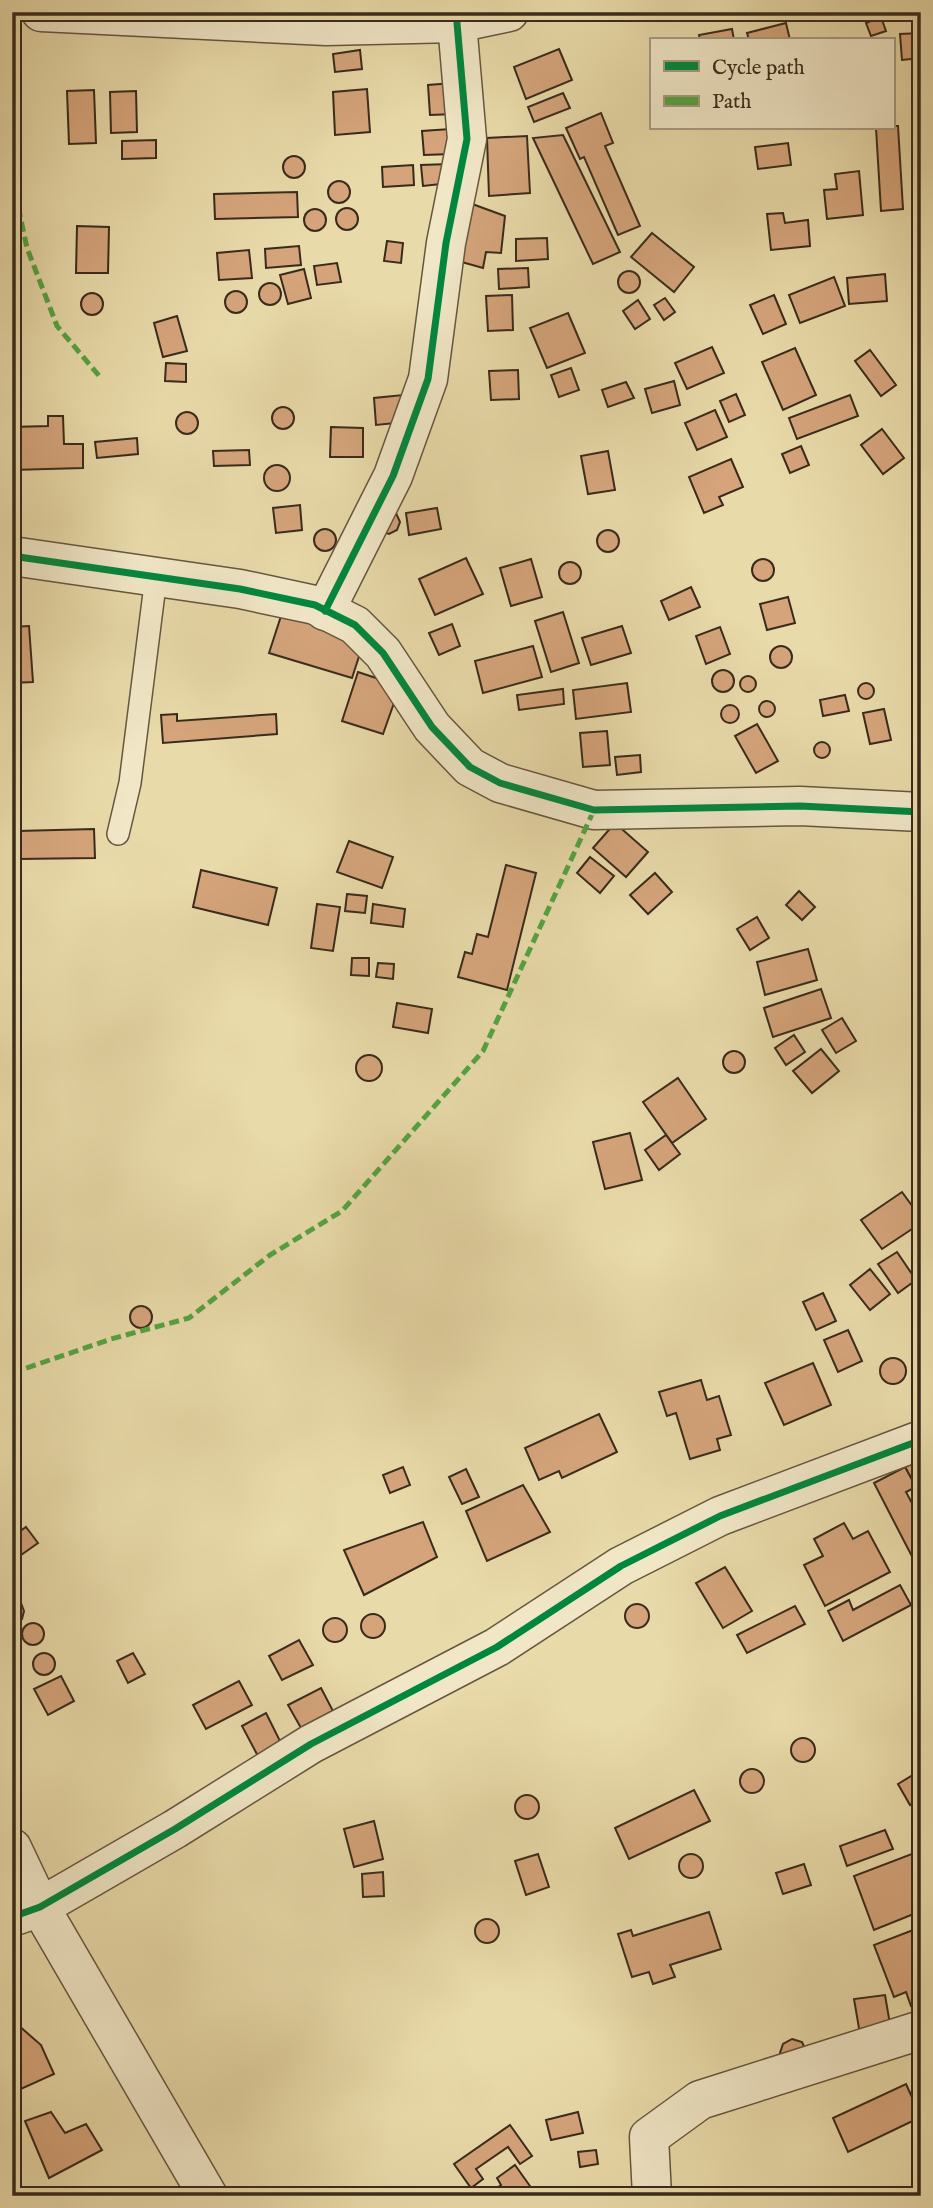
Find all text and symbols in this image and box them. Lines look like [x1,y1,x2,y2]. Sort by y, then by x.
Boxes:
legend [650,38,894,130]
text: Cycle path [712,55,805,82]
text: Path [712,89,751,116]

